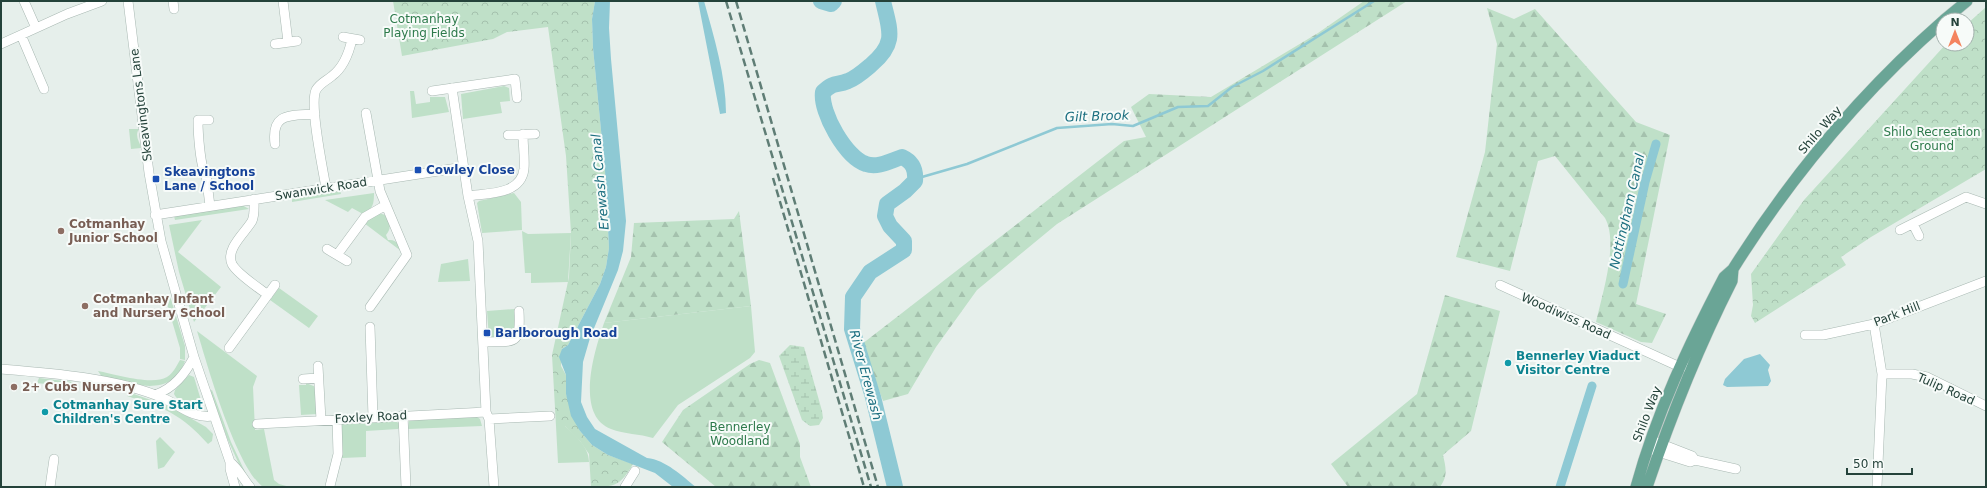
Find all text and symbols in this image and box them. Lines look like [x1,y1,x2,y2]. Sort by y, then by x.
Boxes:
park label: Cotmanhay Playing Fields [383,12,465,40]
north arrow [1935,12,1975,52]
text: N [1950,16,1960,29]
street label: Skeavingtons Lane [127,48,155,162]
street label: Shilo Way [1795,103,1845,157]
water label: Gilt Brook [1065,107,1130,125]
park label: Shilo Recreation Ground [1883,125,1981,153]
water label: Erewash Canal [588,133,612,231]
water label: Nottingham Canal [1606,152,1648,270]
place label: Cowley Close [426,163,515,177]
place label: Skeavingtons Lane / School [164,165,255,193]
marker: Cowley Close [413,165,423,175]
marker: Skeavingtons Lane / School [151,174,161,184]
street label: Swanwick Road [274,175,368,203]
place label: Cotmanhay Junior School [68,217,158,245]
marker: Cotmanhay Junior School [56,226,66,236]
street label: Woodiwiss Road [1519,290,1613,342]
place label: Cotmanhay Infant and Nursery School [93,292,225,320]
street label: Park Hill [1872,299,1922,329]
marker: Cotmanhay Infant and Nursery School [80,301,90,311]
place label: Barlborough Road [495,326,617,340]
marker: Barlborough Road [482,328,492,338]
water label: River Erewash [847,328,885,422]
place label: Bennerley Viaduct Visitor Centre [1516,349,1640,377]
marker: Bennerley Viaduct Visitor Centre [1503,358,1513,368]
street label: Tulip Road [1914,370,1977,408]
place label: 2+ Cubs Nursery [22,380,136,394]
marker: 2+ Cubs Nursery [9,382,19,392]
street label: Shilo Way [1630,384,1664,444]
place label: Cotmanhay Sure Start Children's Centre [53,398,203,426]
marker: Cotmanhay Sure Start Children's Centre [40,407,50,417]
street label: Foxley Road [335,408,407,426]
park label: Bennerley Woodland [710,420,770,448]
scale bar [1847,450,1912,476]
text: 50 m [1853,457,1884,471]

